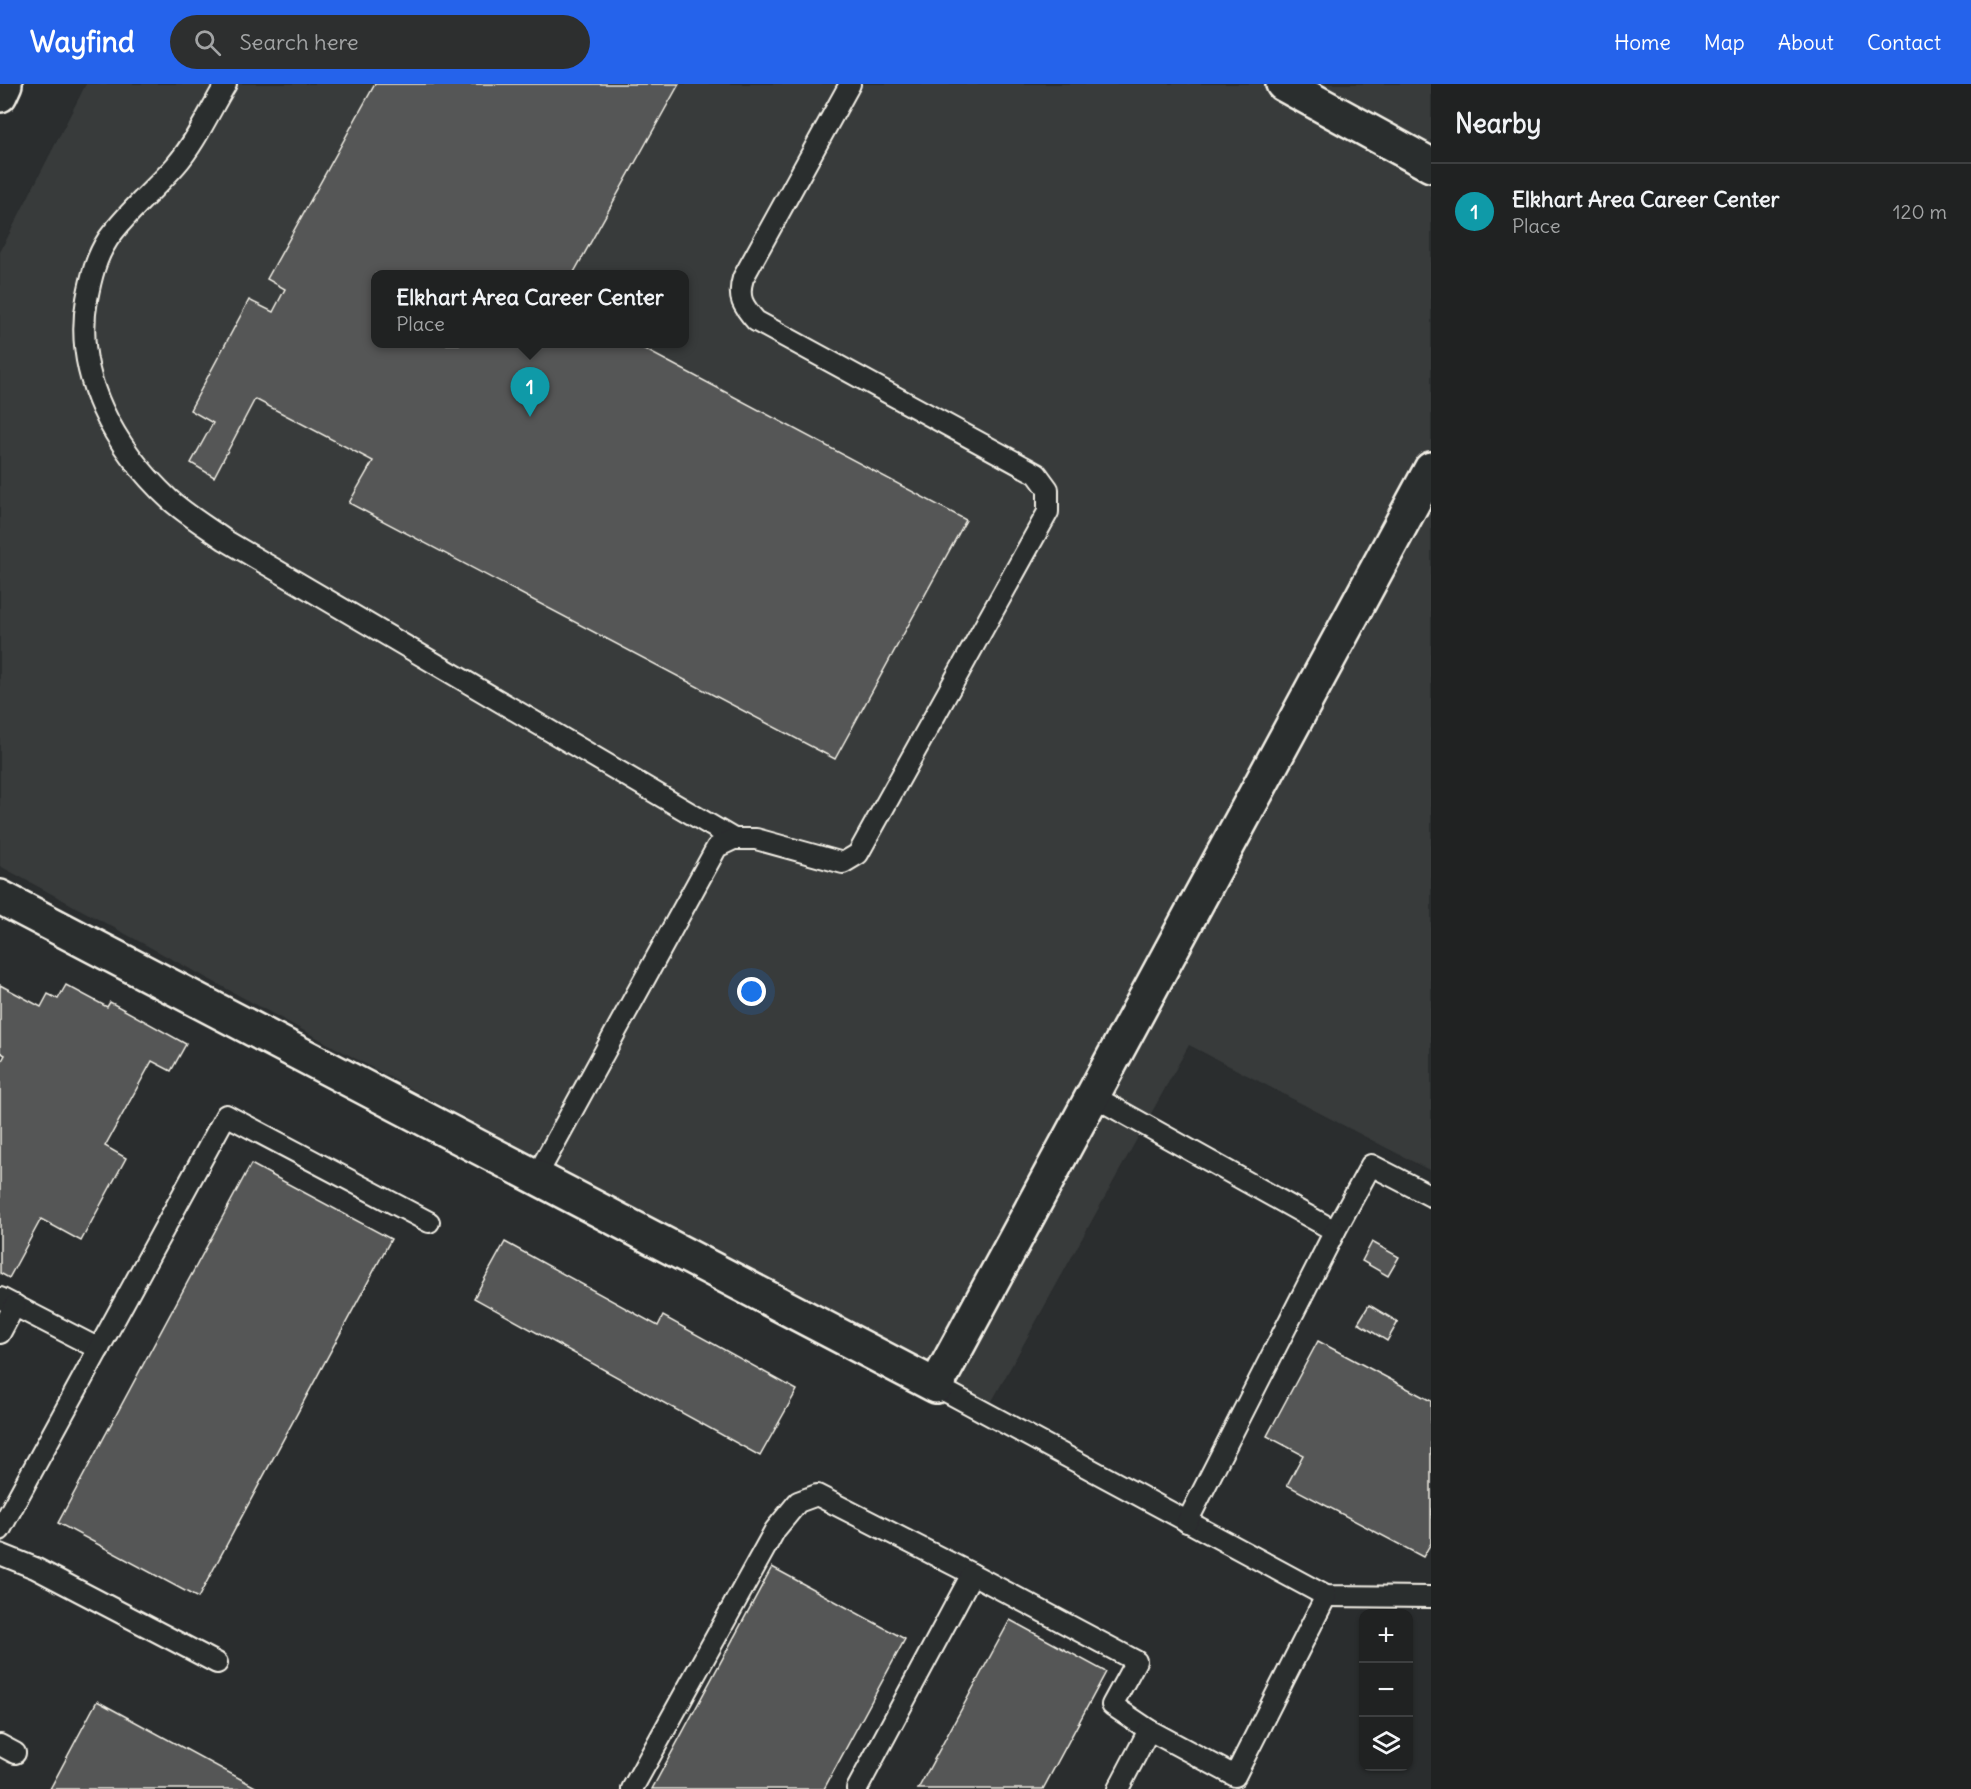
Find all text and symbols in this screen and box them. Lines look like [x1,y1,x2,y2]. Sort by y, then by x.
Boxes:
search box [170,15,590,69]
text: Wayfind [30,24,134,60]
icon: search [191,26,224,59]
text: Search here [239,28,359,56]
text: Home [1614,29,1671,56]
text: Map [1704,29,1745,56]
text: About [1778,29,1834,56]
text: Contact [1867,29,1941,56]
text: Nearby [1455,107,1541,140]
text: Elkhart Area Career Center [1512,185,1779,213]
text: 1 [1471,199,1478,224]
text: 120 m [1893,199,1947,224]
text: Place [1512,213,1560,238]
popup [371,270,689,348]
text: Elkhart Area Career Center [396,283,664,311]
text: Place [396,311,445,336]
pin: 1 [510,368,550,417]
your location [737,977,766,1006]
map controls [1359,1609,1413,1771]
button: + [1359,1609,1413,1663]
button: − [1359,1663,1413,1717]
button: layers [1359,1717,1413,1771]

